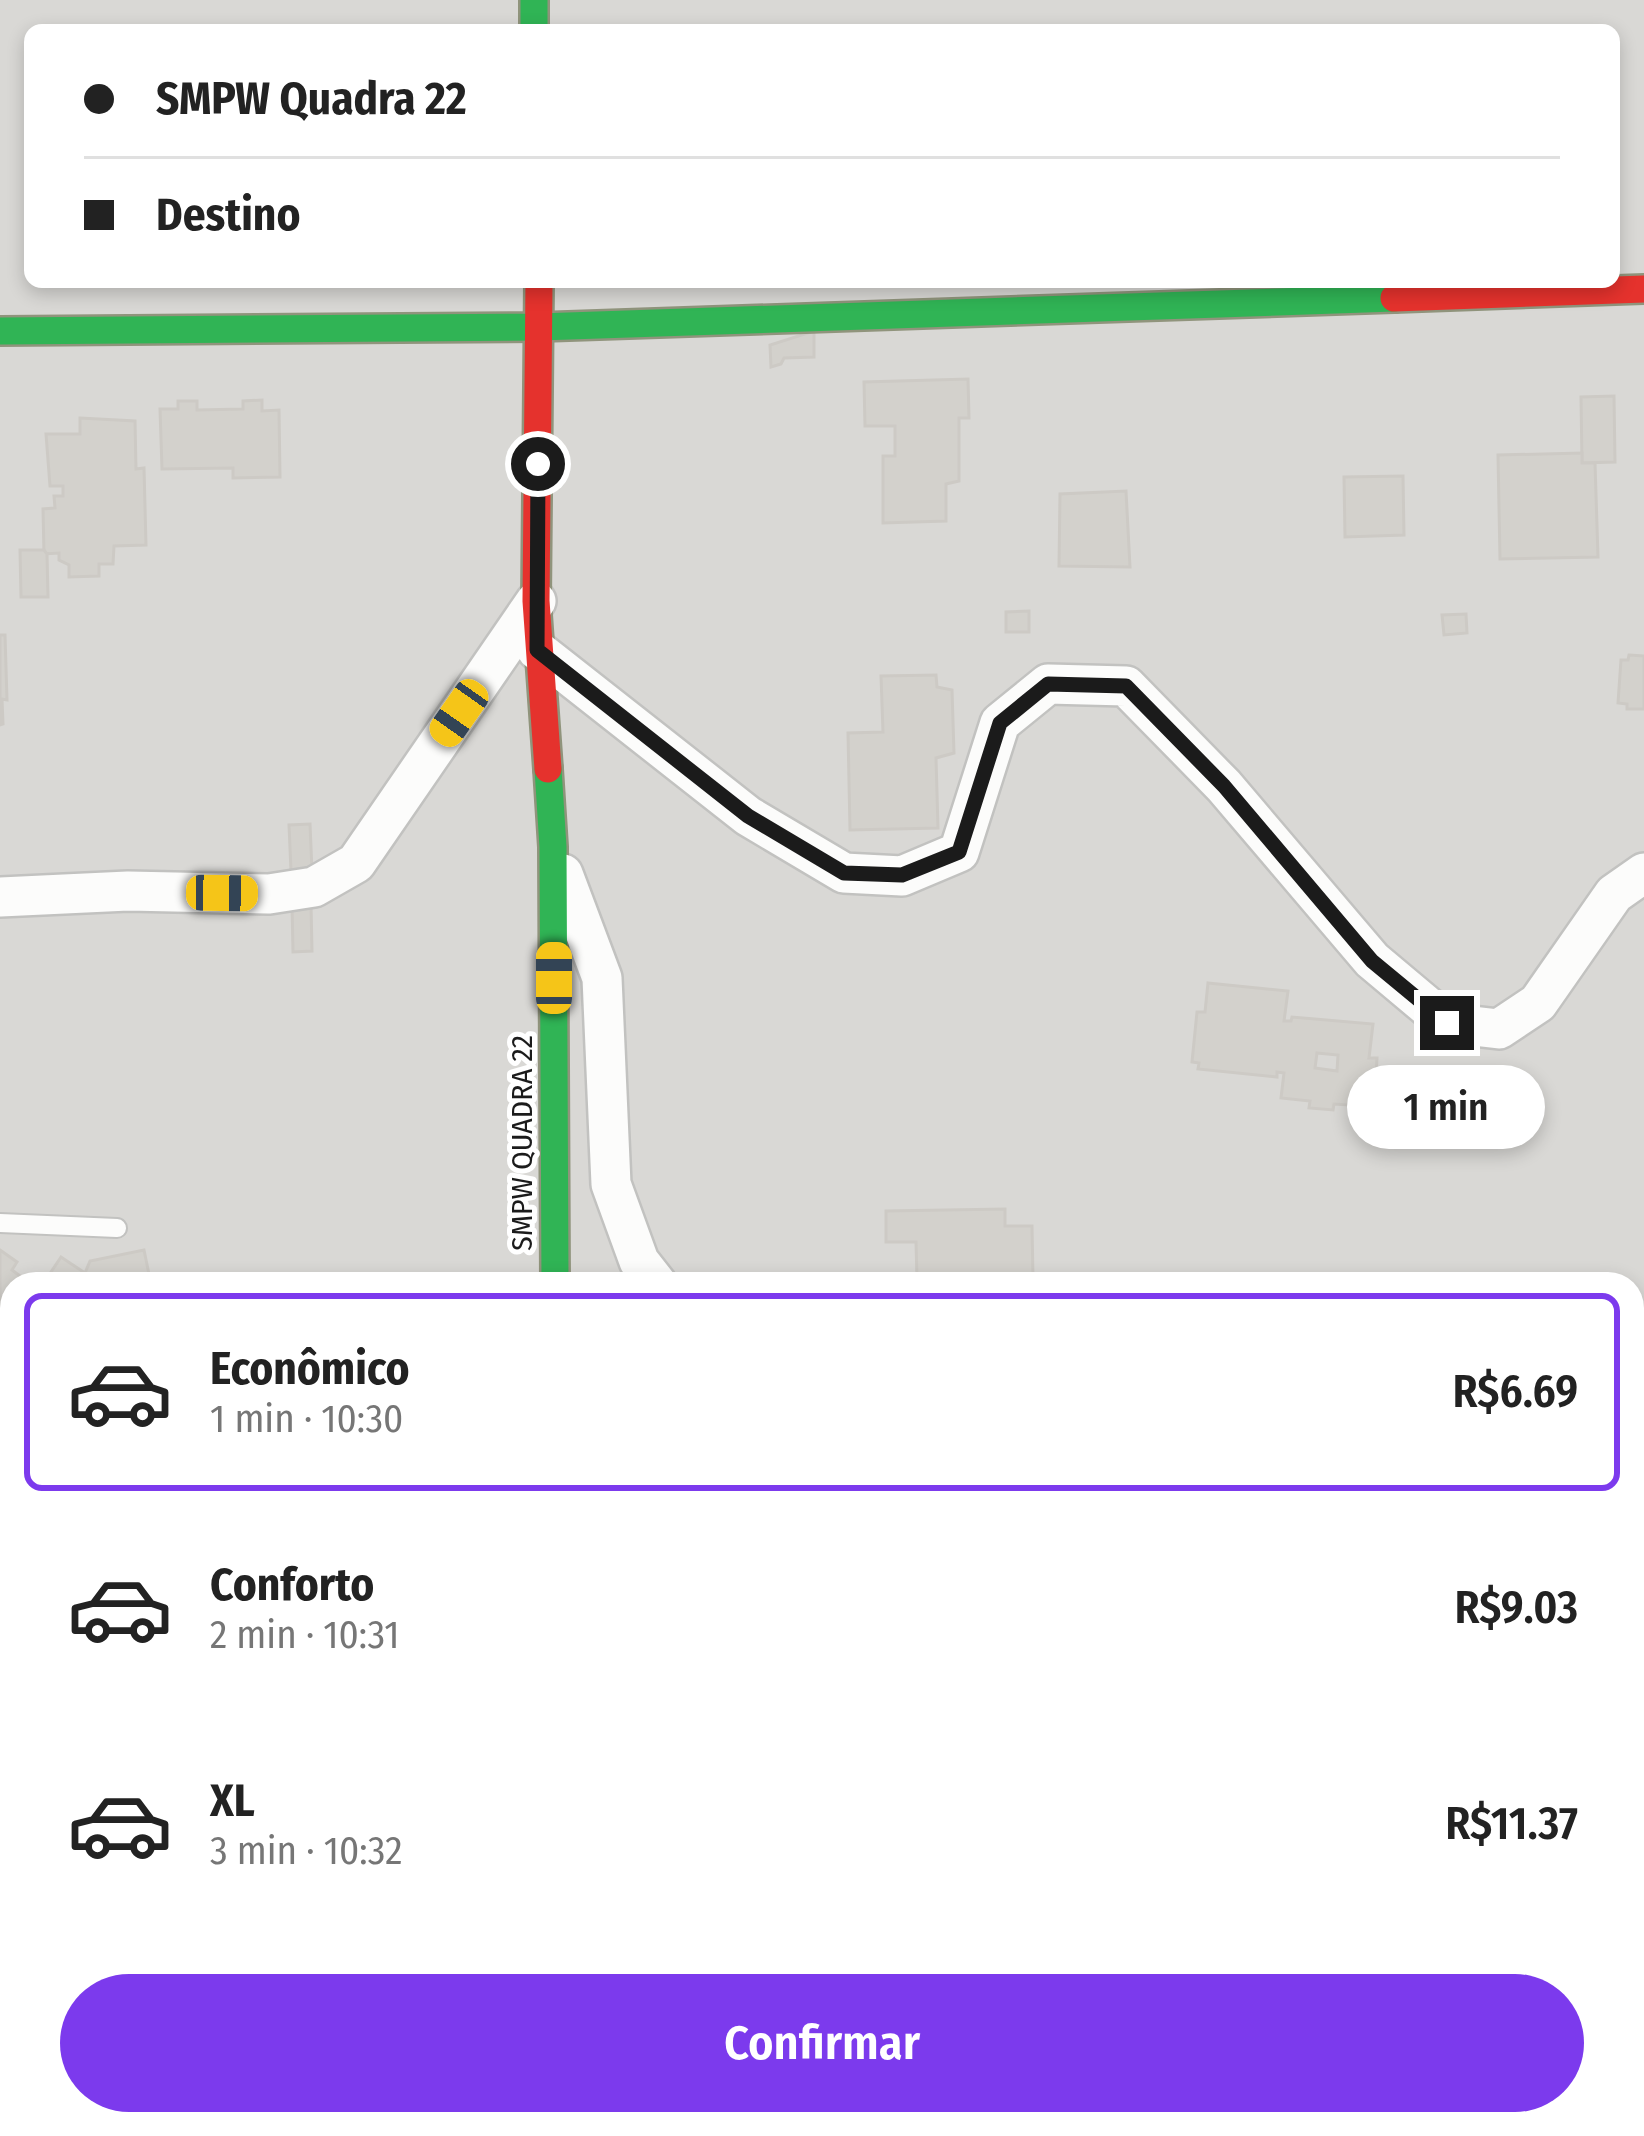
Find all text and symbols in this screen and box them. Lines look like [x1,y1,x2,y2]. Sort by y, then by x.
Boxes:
text: SMPW Quadra 22 [156,72,467,126]
text: Destino [156,188,300,242]
route start [511,437,565,491]
car [424,673,494,753]
car [186,874,258,912]
car [536,942,572,1014]
route end [1420,996,1474,1050]
street label: SMPW QUADRA 22 [504,1035,540,1251]
callout: 1 min [1348,1065,1546,1149]
text: 1 min [1404,1084,1488,1130]
icon: car [66,1338,174,1446]
text: Econômico [210,1342,410,1396]
text: R$6.69 [1453,1365,1578,1419]
text: 1 min · 10:30 [210,1396,403,1442]
icon: car [66,1554,174,1662]
text: Conforto [210,1558,374,1612]
text: R$9.03 [1454,1581,1578,1635]
text: 2 min · 10:31 [210,1612,399,1658]
icon: car [66,1770,174,1878]
text: XL [210,1774,255,1828]
text: R$11.37 [1445,1797,1578,1851]
text: 3 min · 10:32 [210,1828,402,1874]
button: Confirmar [60,1974,1584,2112]

